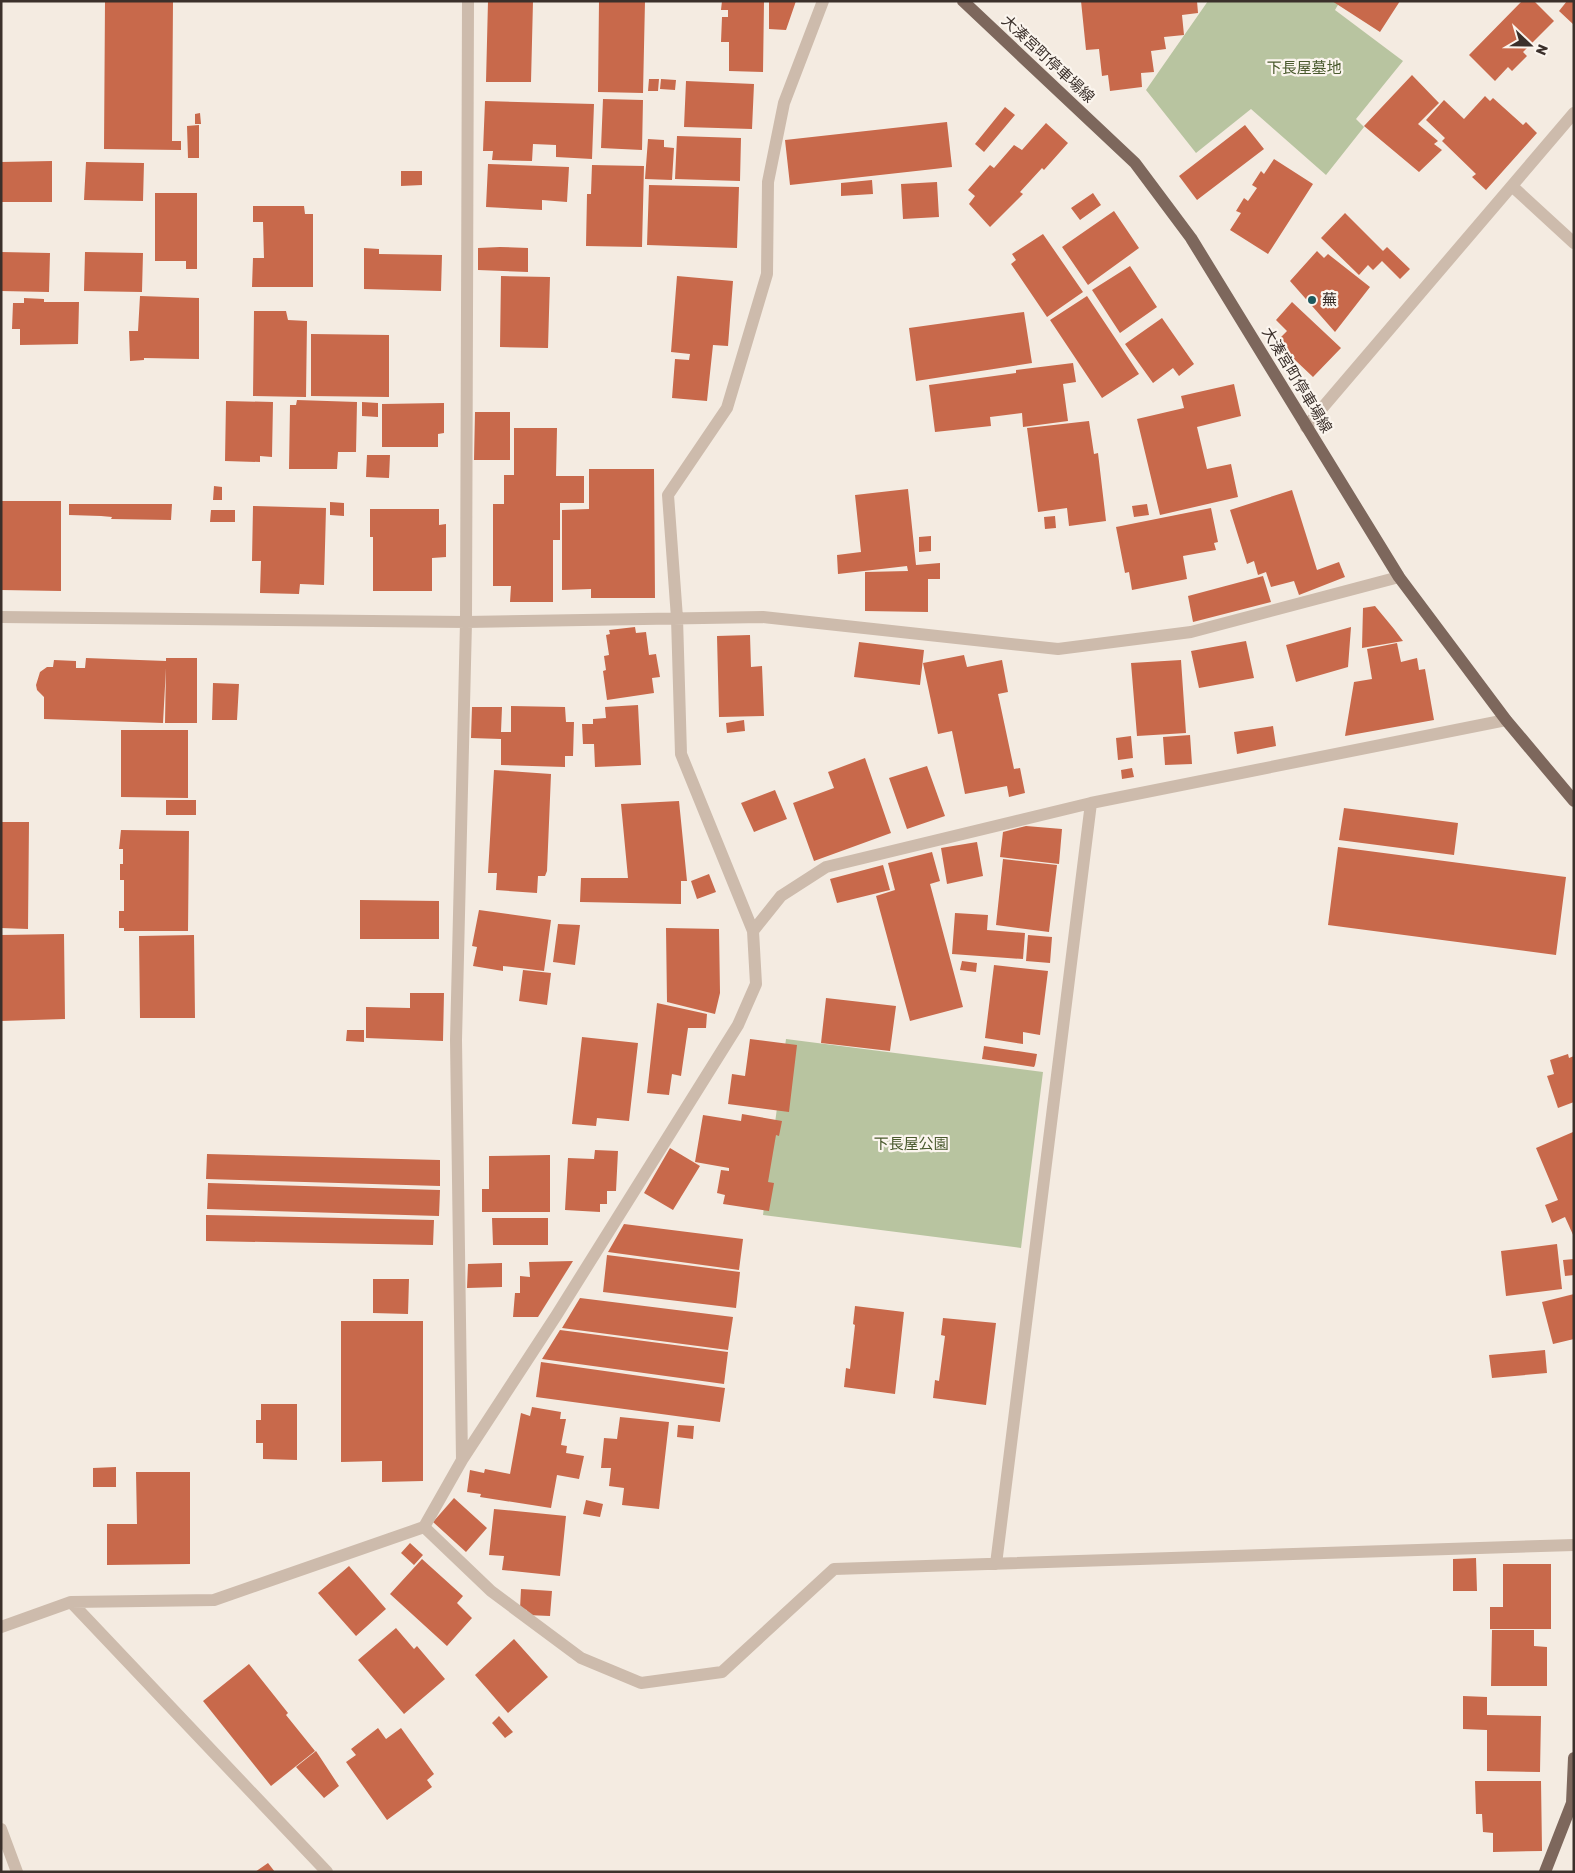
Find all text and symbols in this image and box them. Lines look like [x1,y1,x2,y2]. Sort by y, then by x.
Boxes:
street label: 大湊宮町停車場線 [998,11,1098,107]
north arrow [1505,20,1555,70]
text: N [1532,42,1551,58]
park label: 下長屋墓地 [1266,59,1342,77]
place label: 蕪 [1322,291,1337,309]
marker: 蕪 [1306,294,1318,306]
street label: 大湊宮町停車場線 [1258,324,1336,436]
park label: 下長屋公園 [873,1135,949,1153]

